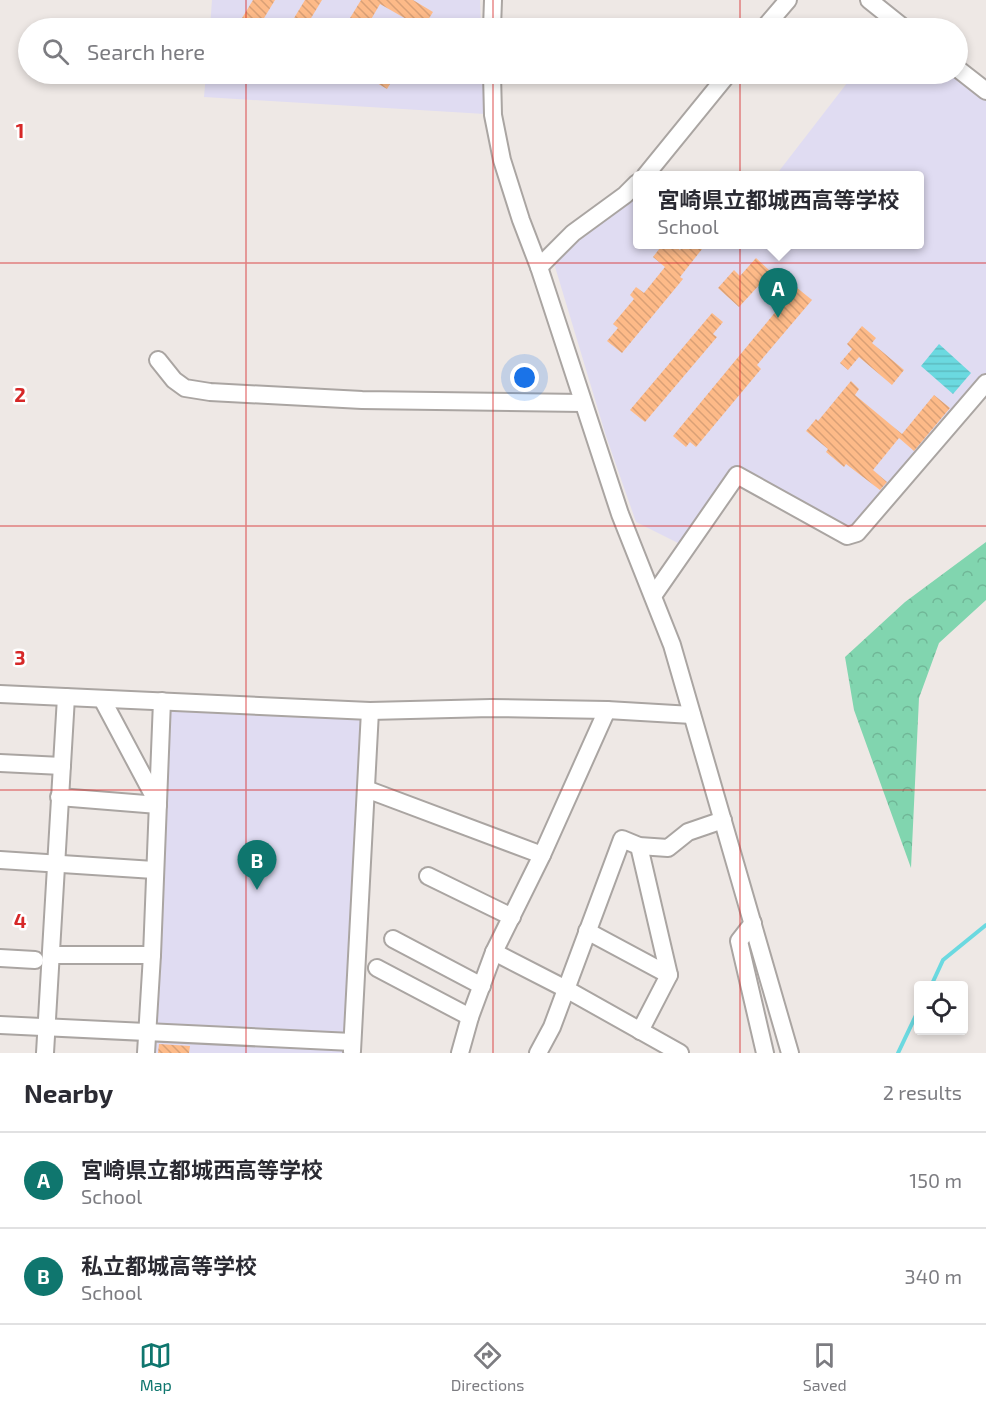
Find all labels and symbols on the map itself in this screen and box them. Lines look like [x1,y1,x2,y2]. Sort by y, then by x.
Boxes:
text: 1 [16,118,24,142]
pin: A [758,268,798,318]
your location [510,363,539,392]
text: 2 [14,382,26,406]
text: 3 [14,645,26,669]
pin: B [238,840,276,890]
text: 4 [14,908,27,932]

